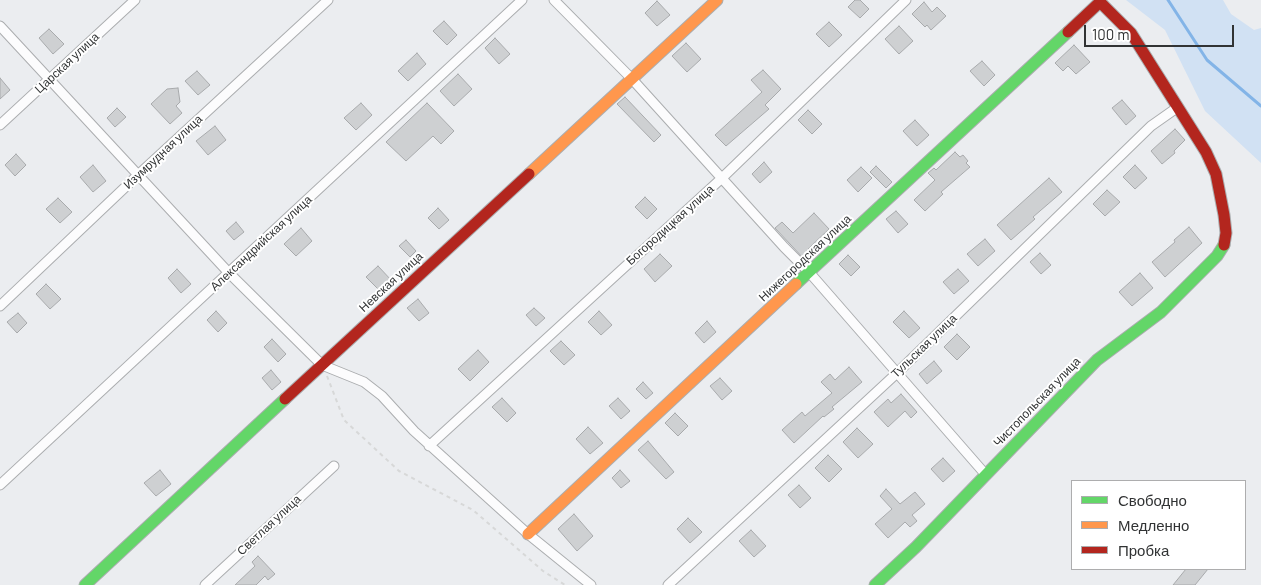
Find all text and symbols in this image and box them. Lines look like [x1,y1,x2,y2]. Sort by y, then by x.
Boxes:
scale bar [1086,15,1236,47]
text: 100 m [1092,25,1130,43]
street label: Царская улица [32,30,102,96]
street label: Изумрудная улица [121,112,205,192]
street label: Богородицкая улица [623,182,717,268]
street label: Александрийская улица [207,192,315,294]
street label: Нижегородская улица [756,211,854,305]
street label: Невская улица [356,249,426,315]
street label: Тульская улица [888,311,960,381]
street label: Чистопольская улица [990,354,1084,450]
legend [1071,480,1246,570]
text: Свободно [1118,491,1187,509]
street label: Светлая улица [234,492,304,558]
text: Медленно [1118,516,1189,534]
text: Пробка [1118,541,1169,559]

